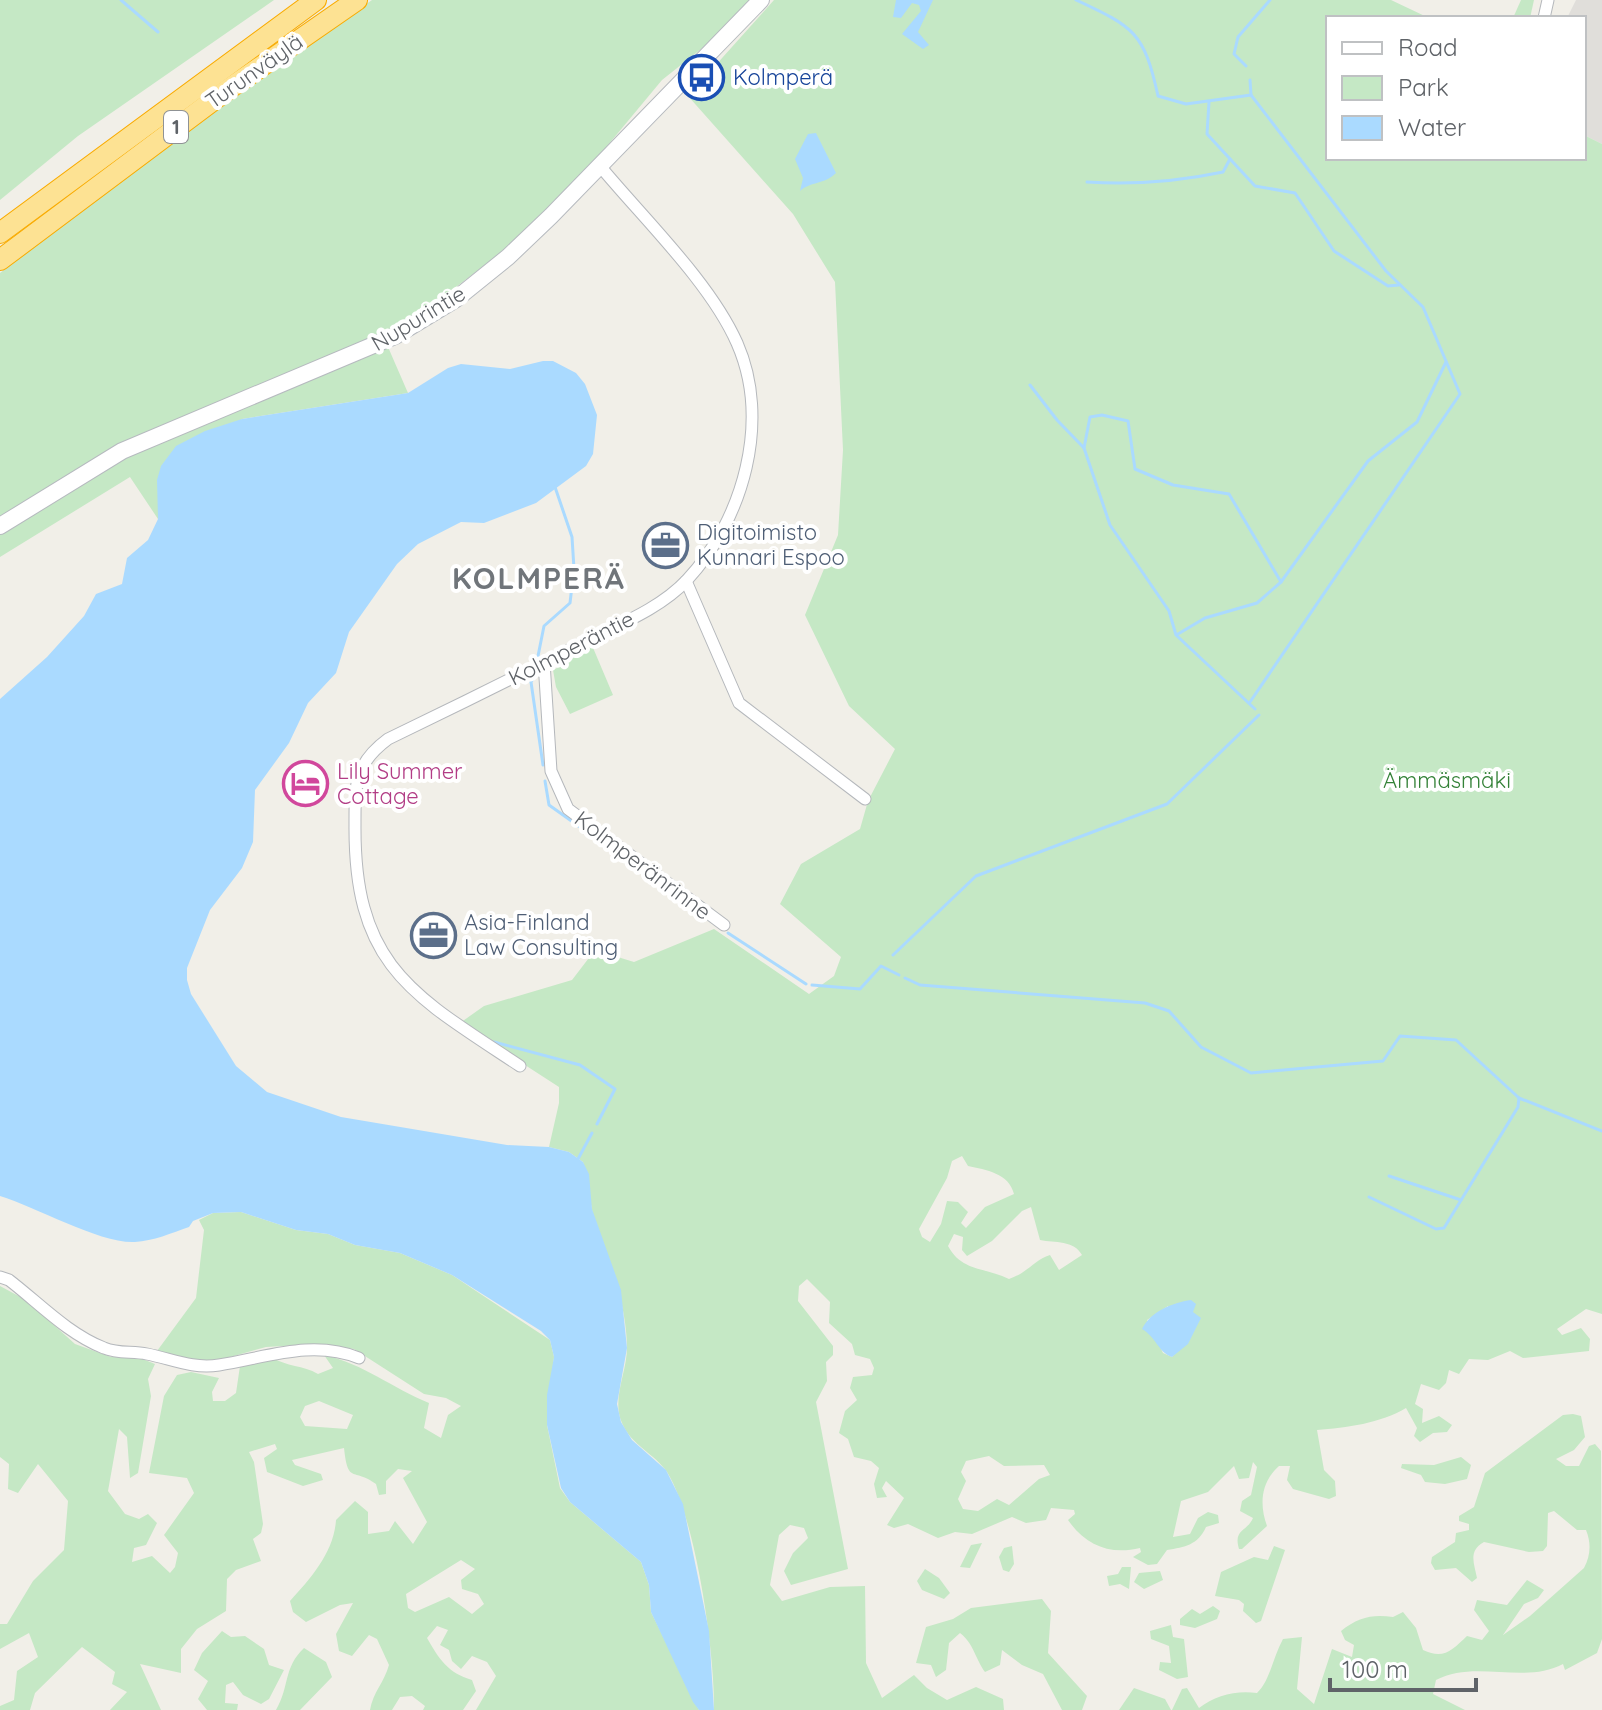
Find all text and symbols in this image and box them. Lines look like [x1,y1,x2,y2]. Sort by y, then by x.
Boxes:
legend [1326,16,1586,160]
street label: Turunväylä [200,27,308,115]
text: Road [1398,32,1458,62]
bus stop icon: Kolmperä [678,53,726,101]
place label: Kolmperä [733,63,833,91]
text: Park [1398,72,1449,102]
road number: 1 [164,111,188,143]
text: Water [1398,112,1466,142]
street label: Nupurintie [366,279,470,357]
place label: Digitoimisto Kunnari Espoo [697,518,845,571]
office icon: Digitoimisto Kunnari Espoo [642,521,690,569]
district label: KOLMPERÄ [452,559,626,597]
street label: Kolmperäntie [503,604,639,692]
place label: Lily Summer Cottage [337,757,463,810]
hotel icon: Lily Summer Cottage [282,760,330,808]
park label: Ämmäsmäki [1383,766,1511,794]
street label: Kolmperänrinne [569,805,717,925]
place label: Asia-Finland Law Consulting [464,908,618,961]
office icon: Asia-Finland Law Consulting [409,911,457,959]
scale bar [1330,1642,1476,1692]
text: 100 m [1342,1654,1408,1684]

